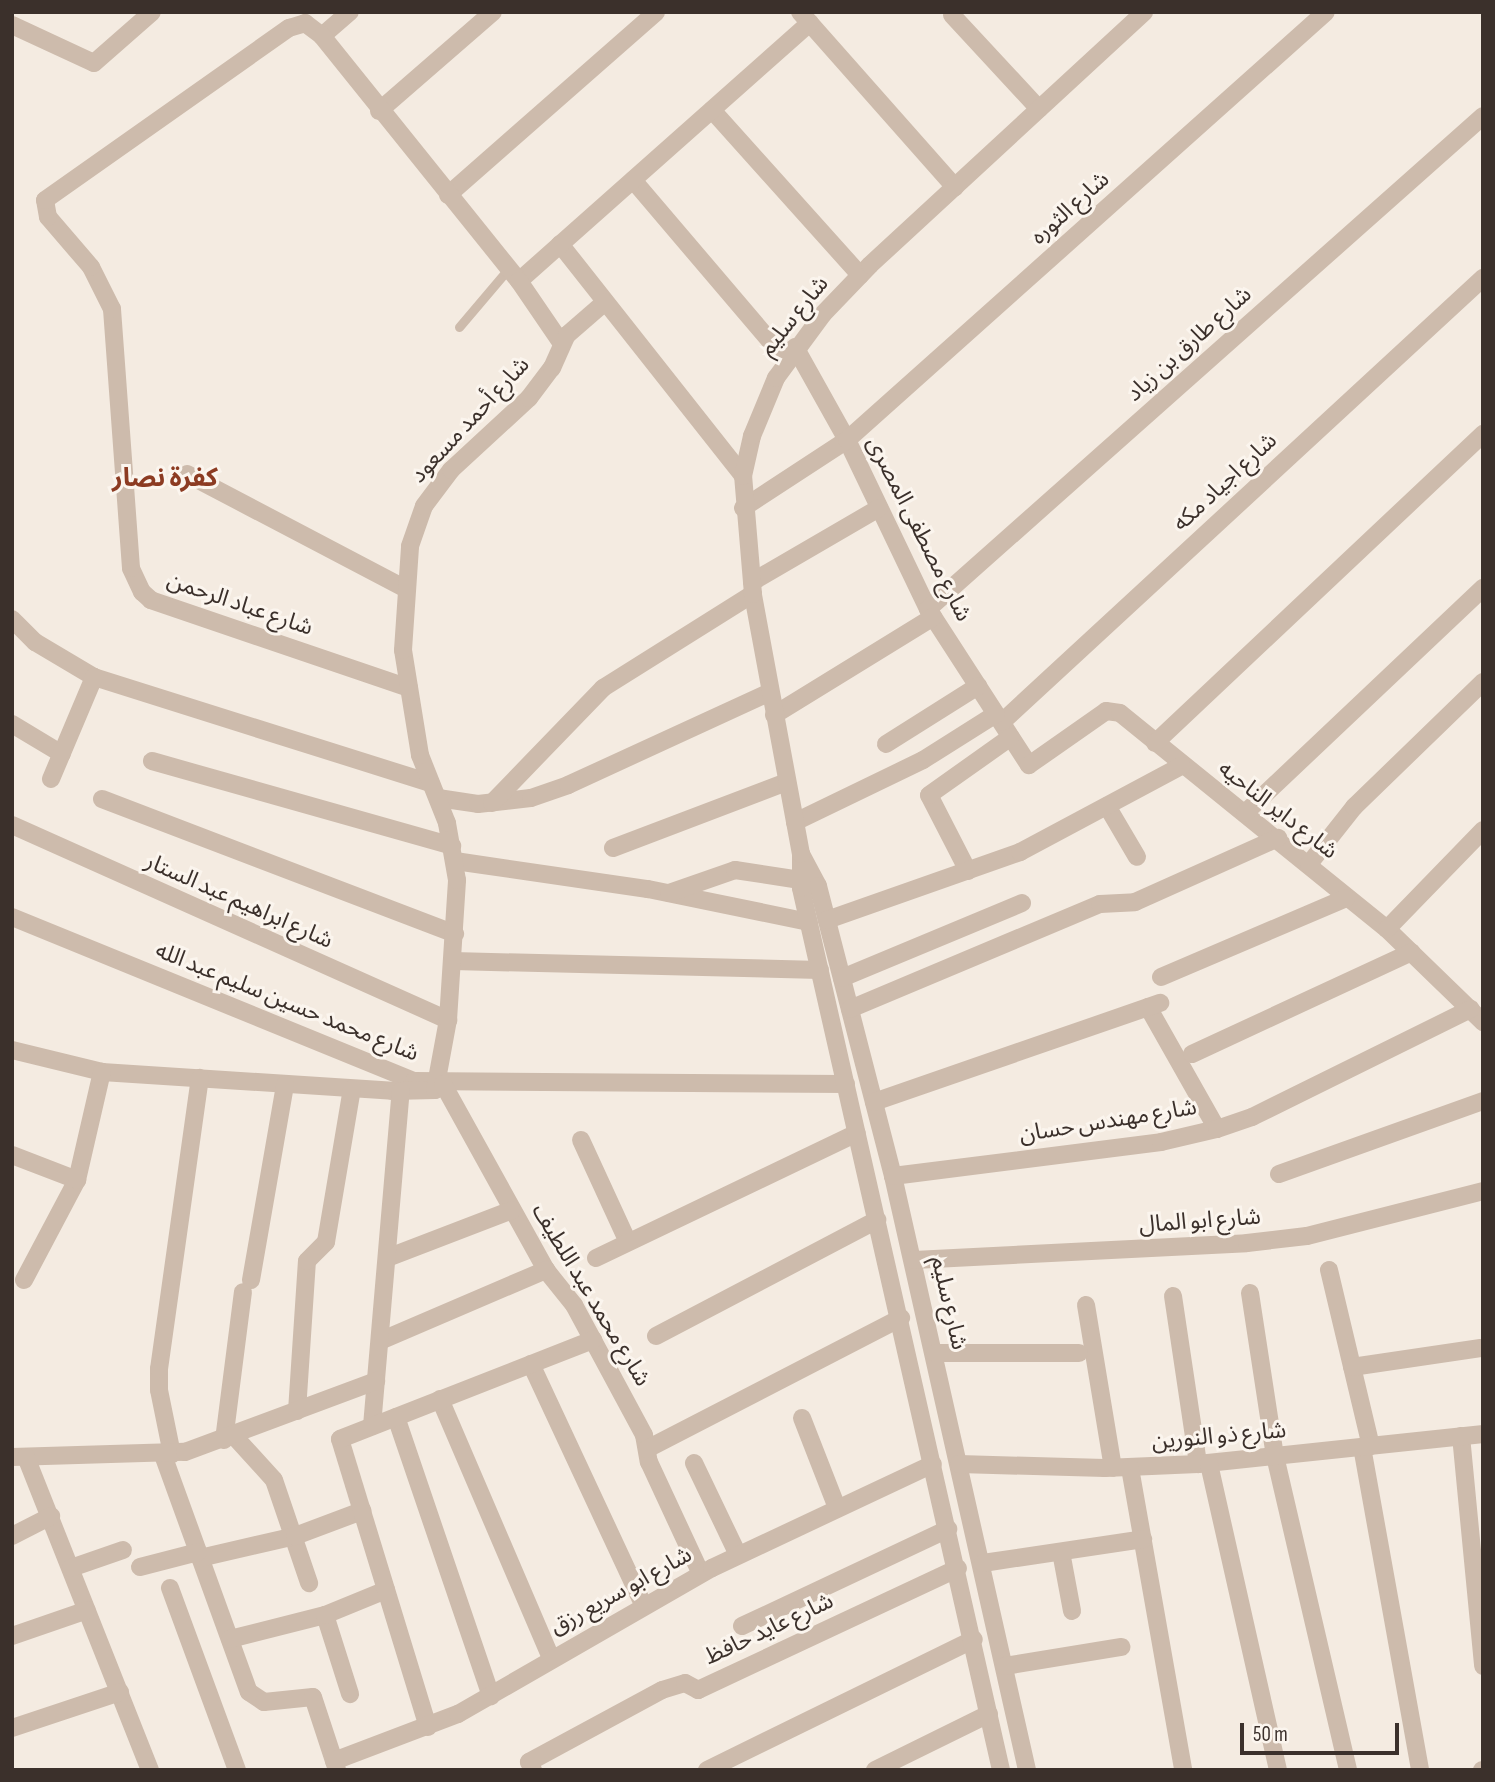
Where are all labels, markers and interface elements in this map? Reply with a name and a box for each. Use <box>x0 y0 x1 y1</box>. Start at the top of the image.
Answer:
street label: شارع الثوره <box>1025 166 1115 250</box>
street label: شارع سليم <box>753 270 835 362</box>
street label: شارع طارق بن زياد <box>1121 281 1257 407</box>
street label: شارع أحمد مسعود <box>405 351 535 489</box>
street label: شارع اجياد مكه <box>1167 427 1283 537</box>
street label: شارع مصطفى المصرى <box>860 432 978 626</box>
district label: كفرة نصار <box>112 463 218 495</box>
street label: شارع عباد الرحمن <box>163 566 317 642</box>
street label: شارع داير الناحيه <box>1213 755 1343 865</box>
street label: شارع ابراهيم عبد الستار <box>141 847 337 955</box>
street label: شارع محمد حسين سليم عبد الله <box>151 936 423 1068</box>
street label: شارع مهندس حسان <box>1017 1093 1199 1149</box>
street label: شارع محمد عبد اللطيف <box>526 1199 656 1391</box>
street label: شارع ابو المال <box>1138 1203 1262 1239</box>
street label: شارع سليم <box>925 1254 973 1352</box>
street label: شارع ذو النورين <box>1151 1416 1287 1456</box>
street label: شارع ابو سريع رزق <box>545 1541 697 1641</box>
street label: شارع عايد حافظ <box>700 1587 838 1671</box>
scale bar <box>1243 1708 1402 1752</box>
text: 50 m <box>1253 1722 1288 1747</box>

